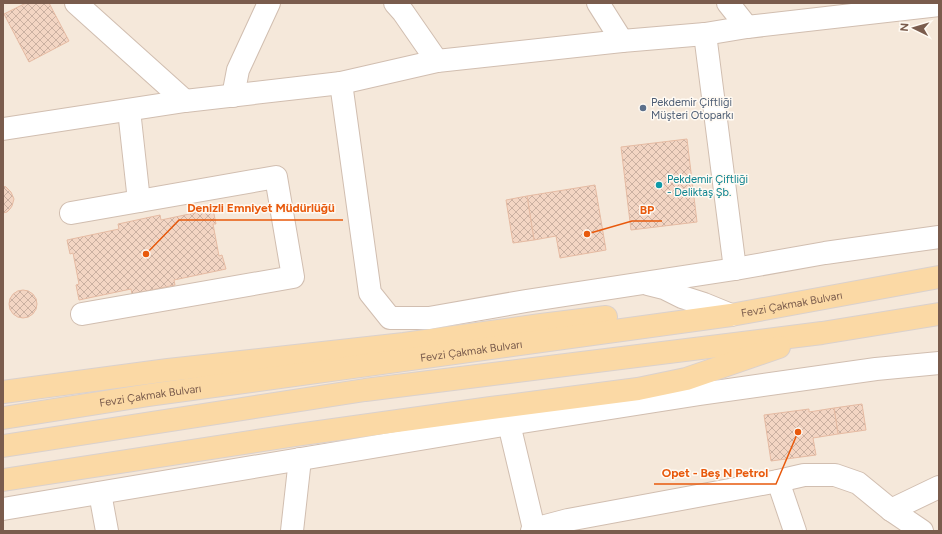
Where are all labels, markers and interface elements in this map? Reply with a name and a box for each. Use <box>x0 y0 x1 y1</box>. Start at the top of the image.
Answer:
north arrow <box>894 8 934 48</box>
text: N <box>898 22 911 32</box>
place label: Pekdemir Çiftliği Müşteri Otoparkı <box>651 96 734 122</box>
marker: Pekdemir Çiftliği Müşteri Otoparkı <box>638 103 648 113</box>
place label: Pekdemir Çiftliği - Deliktaş Şb. <box>667 173 748 199</box>
marker: Pekdemir Çiftliği - Deliktaş Şb. <box>654 180 664 190</box>
callout: Denizli Emniyet Müdürlüğü <box>179 196 343 220</box>
callout: BP <box>632 197 662 221</box>
text: Denizli Emniyet Müdürlüğü <box>187 201 335 215</box>
text: BP <box>640 203 655 217</box>
street label: Fevzi Çakmak Bulvarı <box>740 289 844 320</box>
street label: Fevzi Çakmak Bulvarı <box>419 338 523 365</box>
street label: Fevzi Çakmak Bulvarı <box>98 382 202 410</box>
callout: Opet - Beş N Petrol <box>654 460 776 484</box>
text: Opet - Beş N Petrol <box>662 466 768 480</box>

